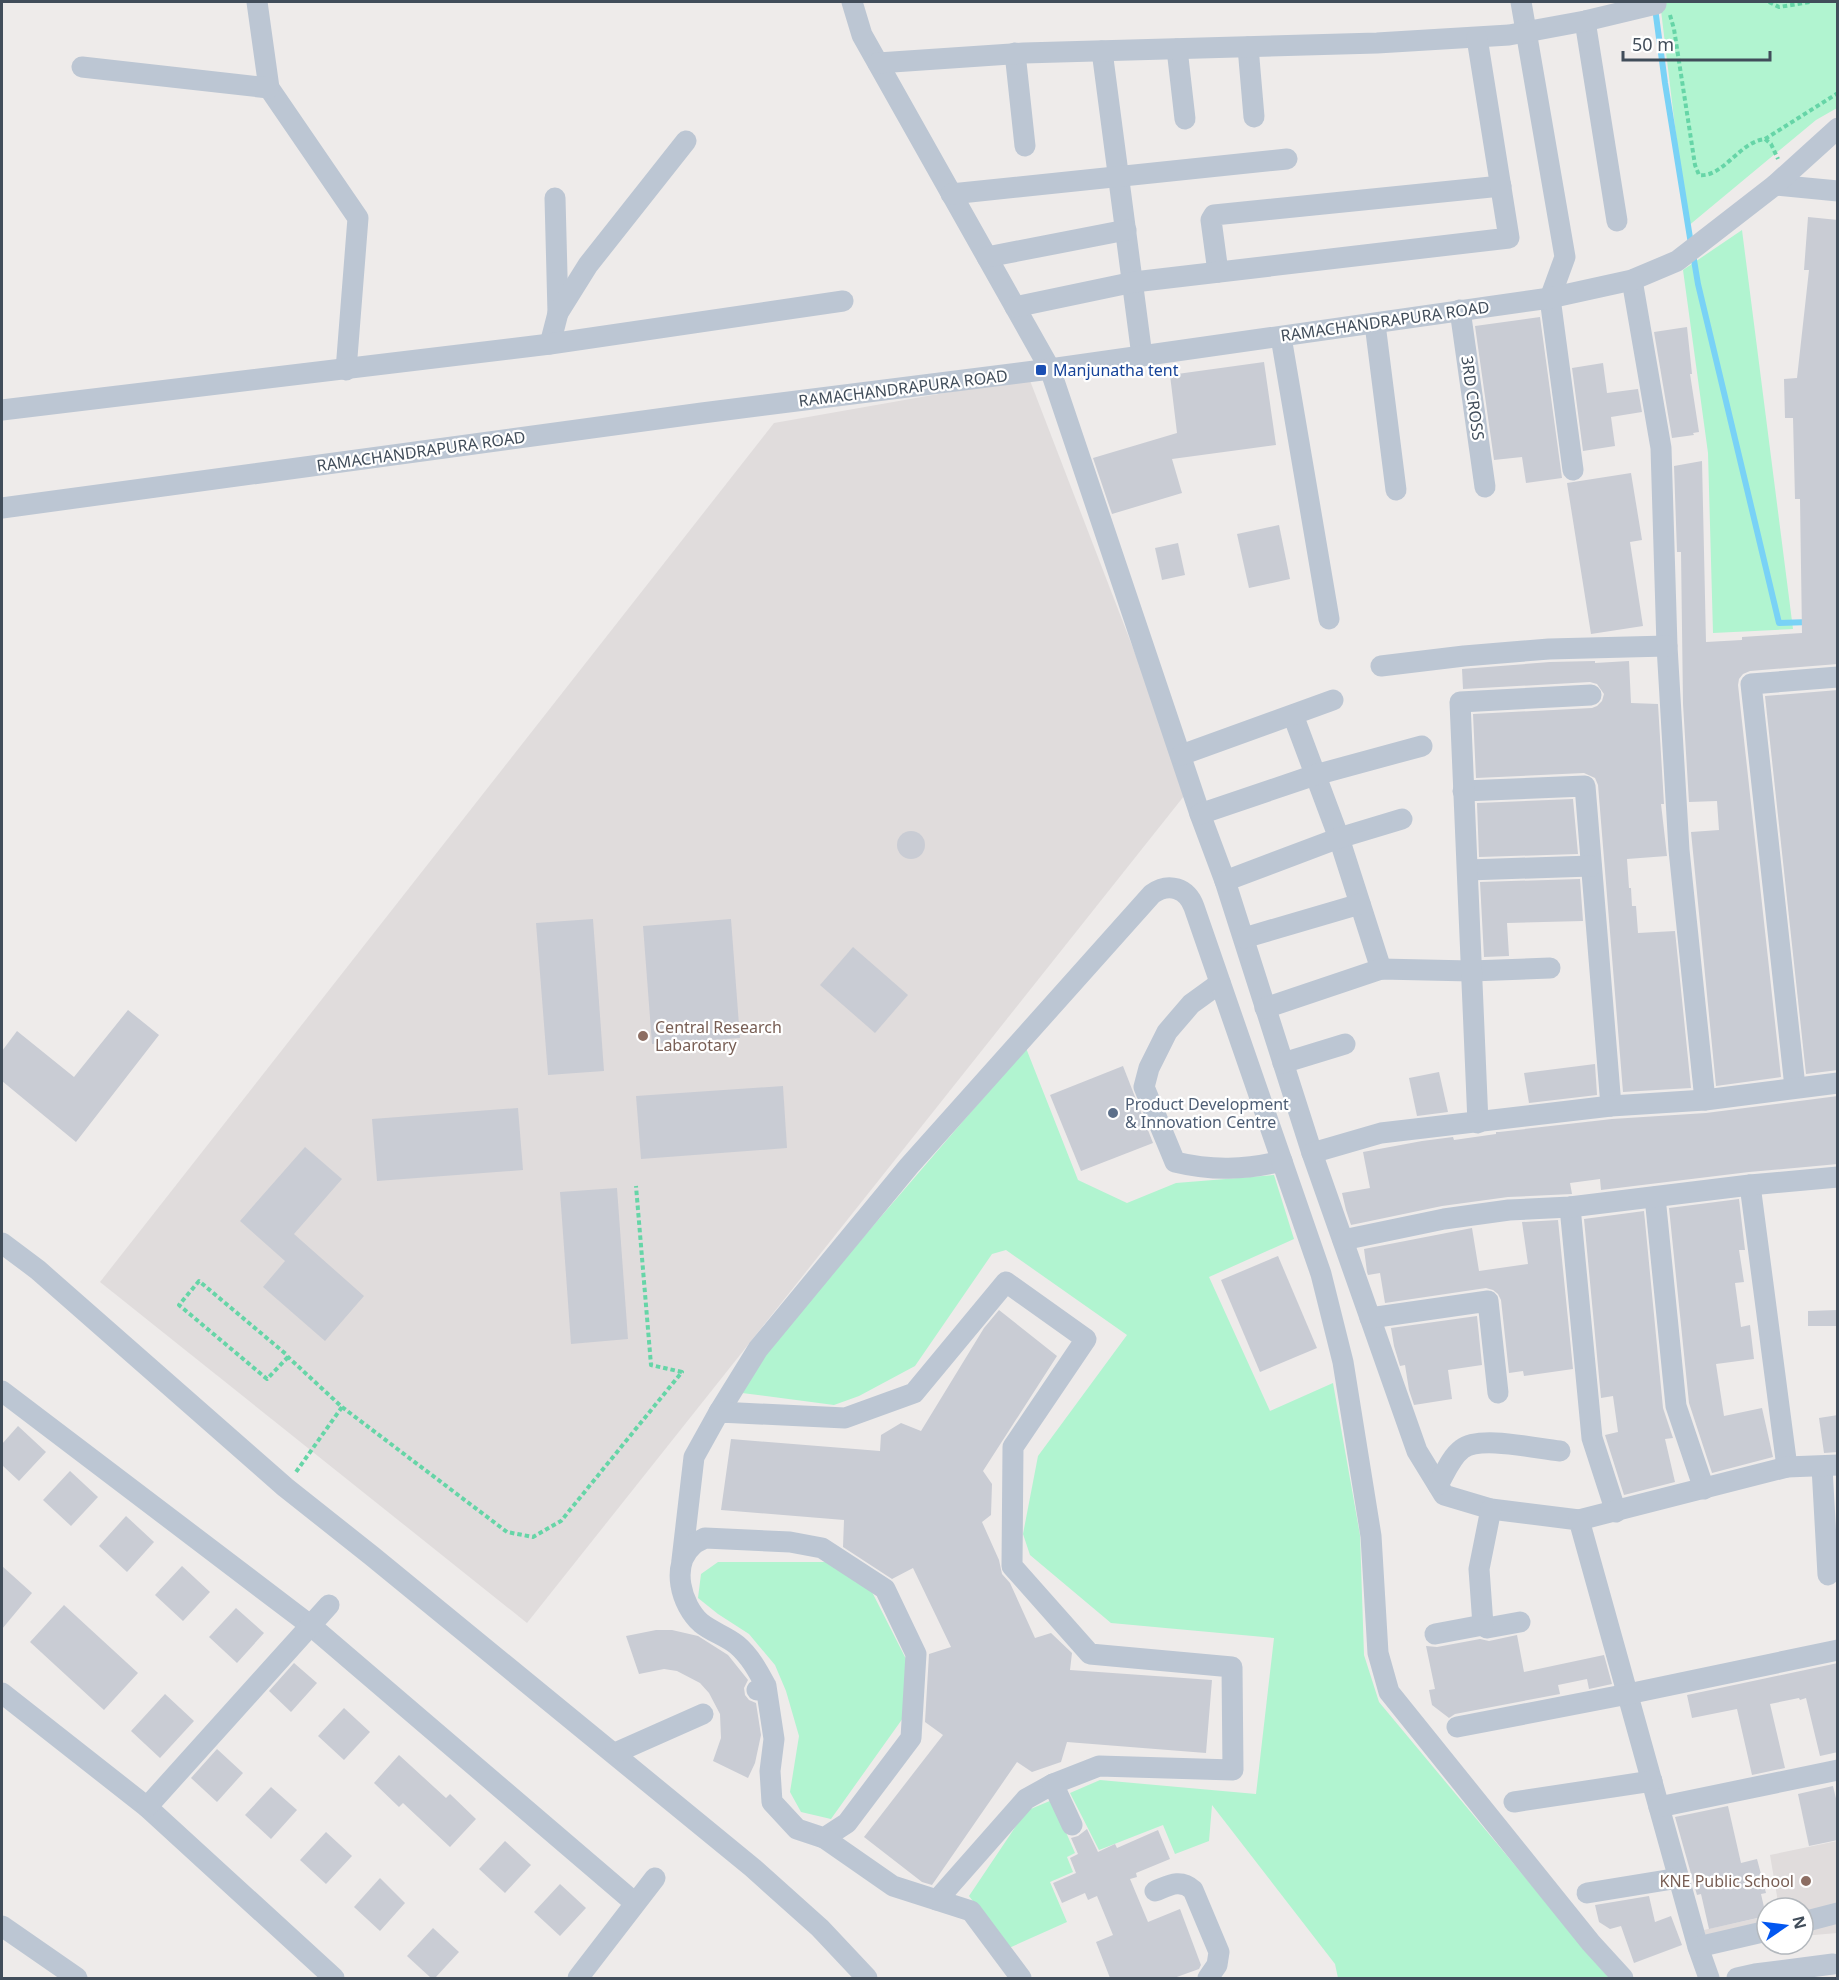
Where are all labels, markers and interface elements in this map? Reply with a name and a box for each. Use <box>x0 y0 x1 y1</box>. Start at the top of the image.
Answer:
scale bar <box>1623 24 1770 62</box>
text: 50 m <box>1632 32 1674 56</box>
street label: RAMACHANDRAPURA ROAD <box>1279 295 1491 347</box>
street label: 3RD CROSS <box>1456 354 1490 442</box>
place label: Manjunatha tent <box>1053 359 1179 381</box>
marker: Manjunatha tent <box>1034 363 1048 377</box>
street label: RAMACHANDRAPURA ROAD <box>797 364 1009 412</box>
street label: RAMACHANDRAPURA ROAD <box>315 425 527 477</box>
place label: Central Research Labarotary <box>655 1016 782 1056</box>
marker: Central Research Labarotary <box>636 1029 650 1043</box>
place label: Product Development & Innovation Centre <box>1125 1093 1289 1133</box>
marker: Product Development & Innovation Centre <box>1106 1106 1120 1120</box>
place label: KNE Public School <box>1660 1870 1794 1892</box>
marker: KNE Public School <box>1799 1874 1813 1888</box>
north arrow <box>1755 1896 1815 1956</box>
text: N <box>1787 1913 1812 1931</box>

